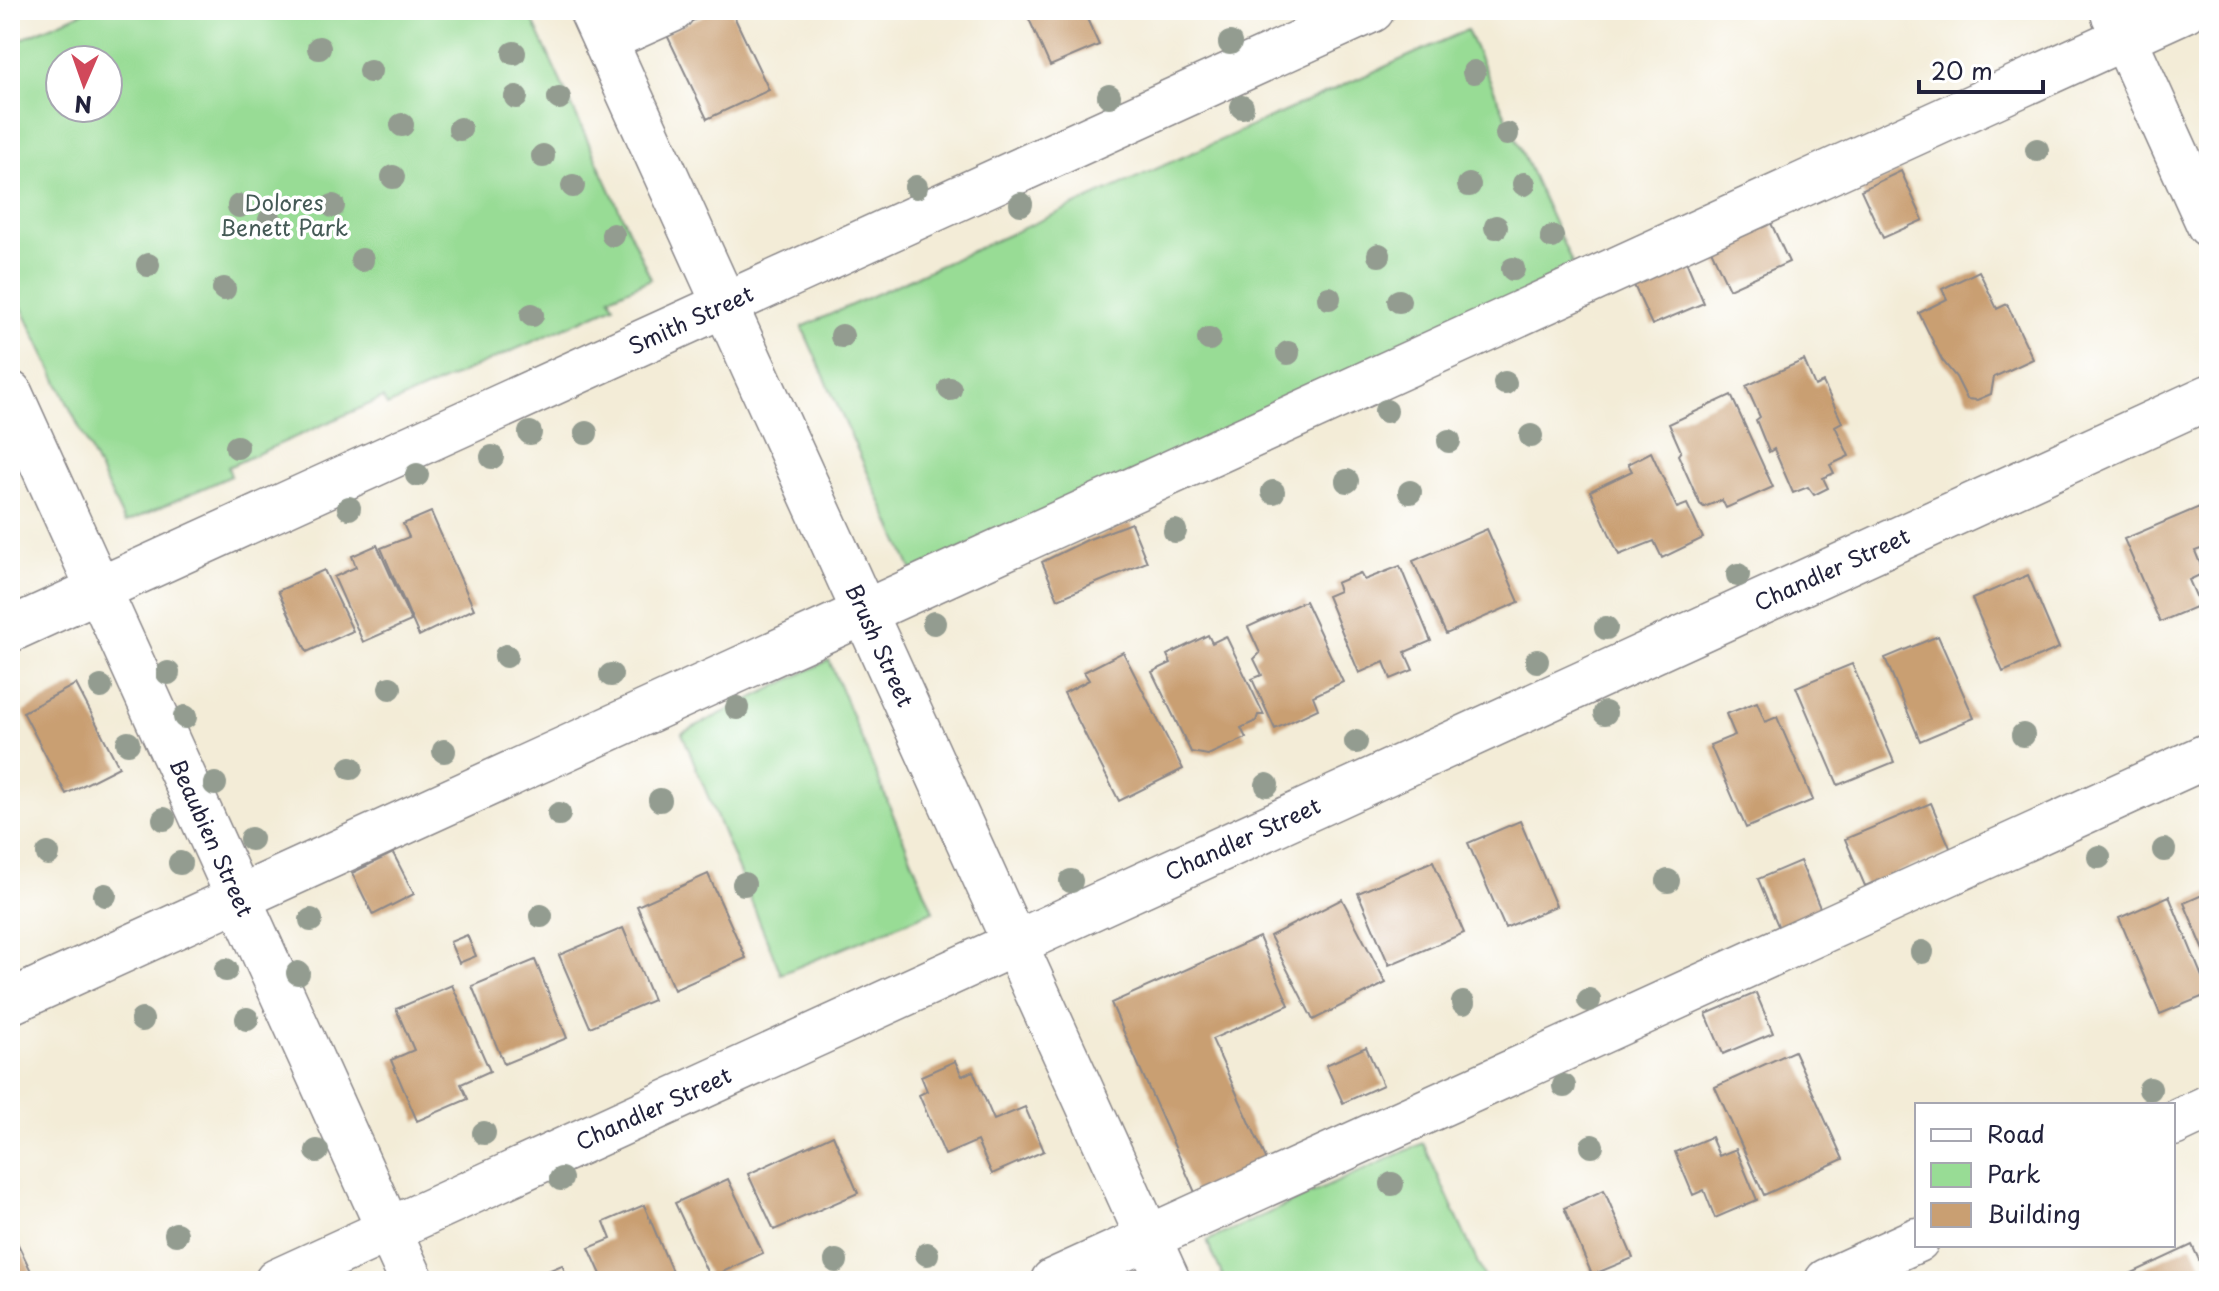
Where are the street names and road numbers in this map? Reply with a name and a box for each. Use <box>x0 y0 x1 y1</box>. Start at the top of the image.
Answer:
street label: Smith Street <box>622 276 758 362</box>
street label: Chandler Street <box>1748 518 1915 618</box>
street label: Brush Street <box>839 578 923 712</box>
street label: Beaubien Street <box>162 752 263 922</box>
street label: Chandler Street <box>1159 788 1325 888</box>
street label: Chandler Street <box>570 1057 736 1157</box>

